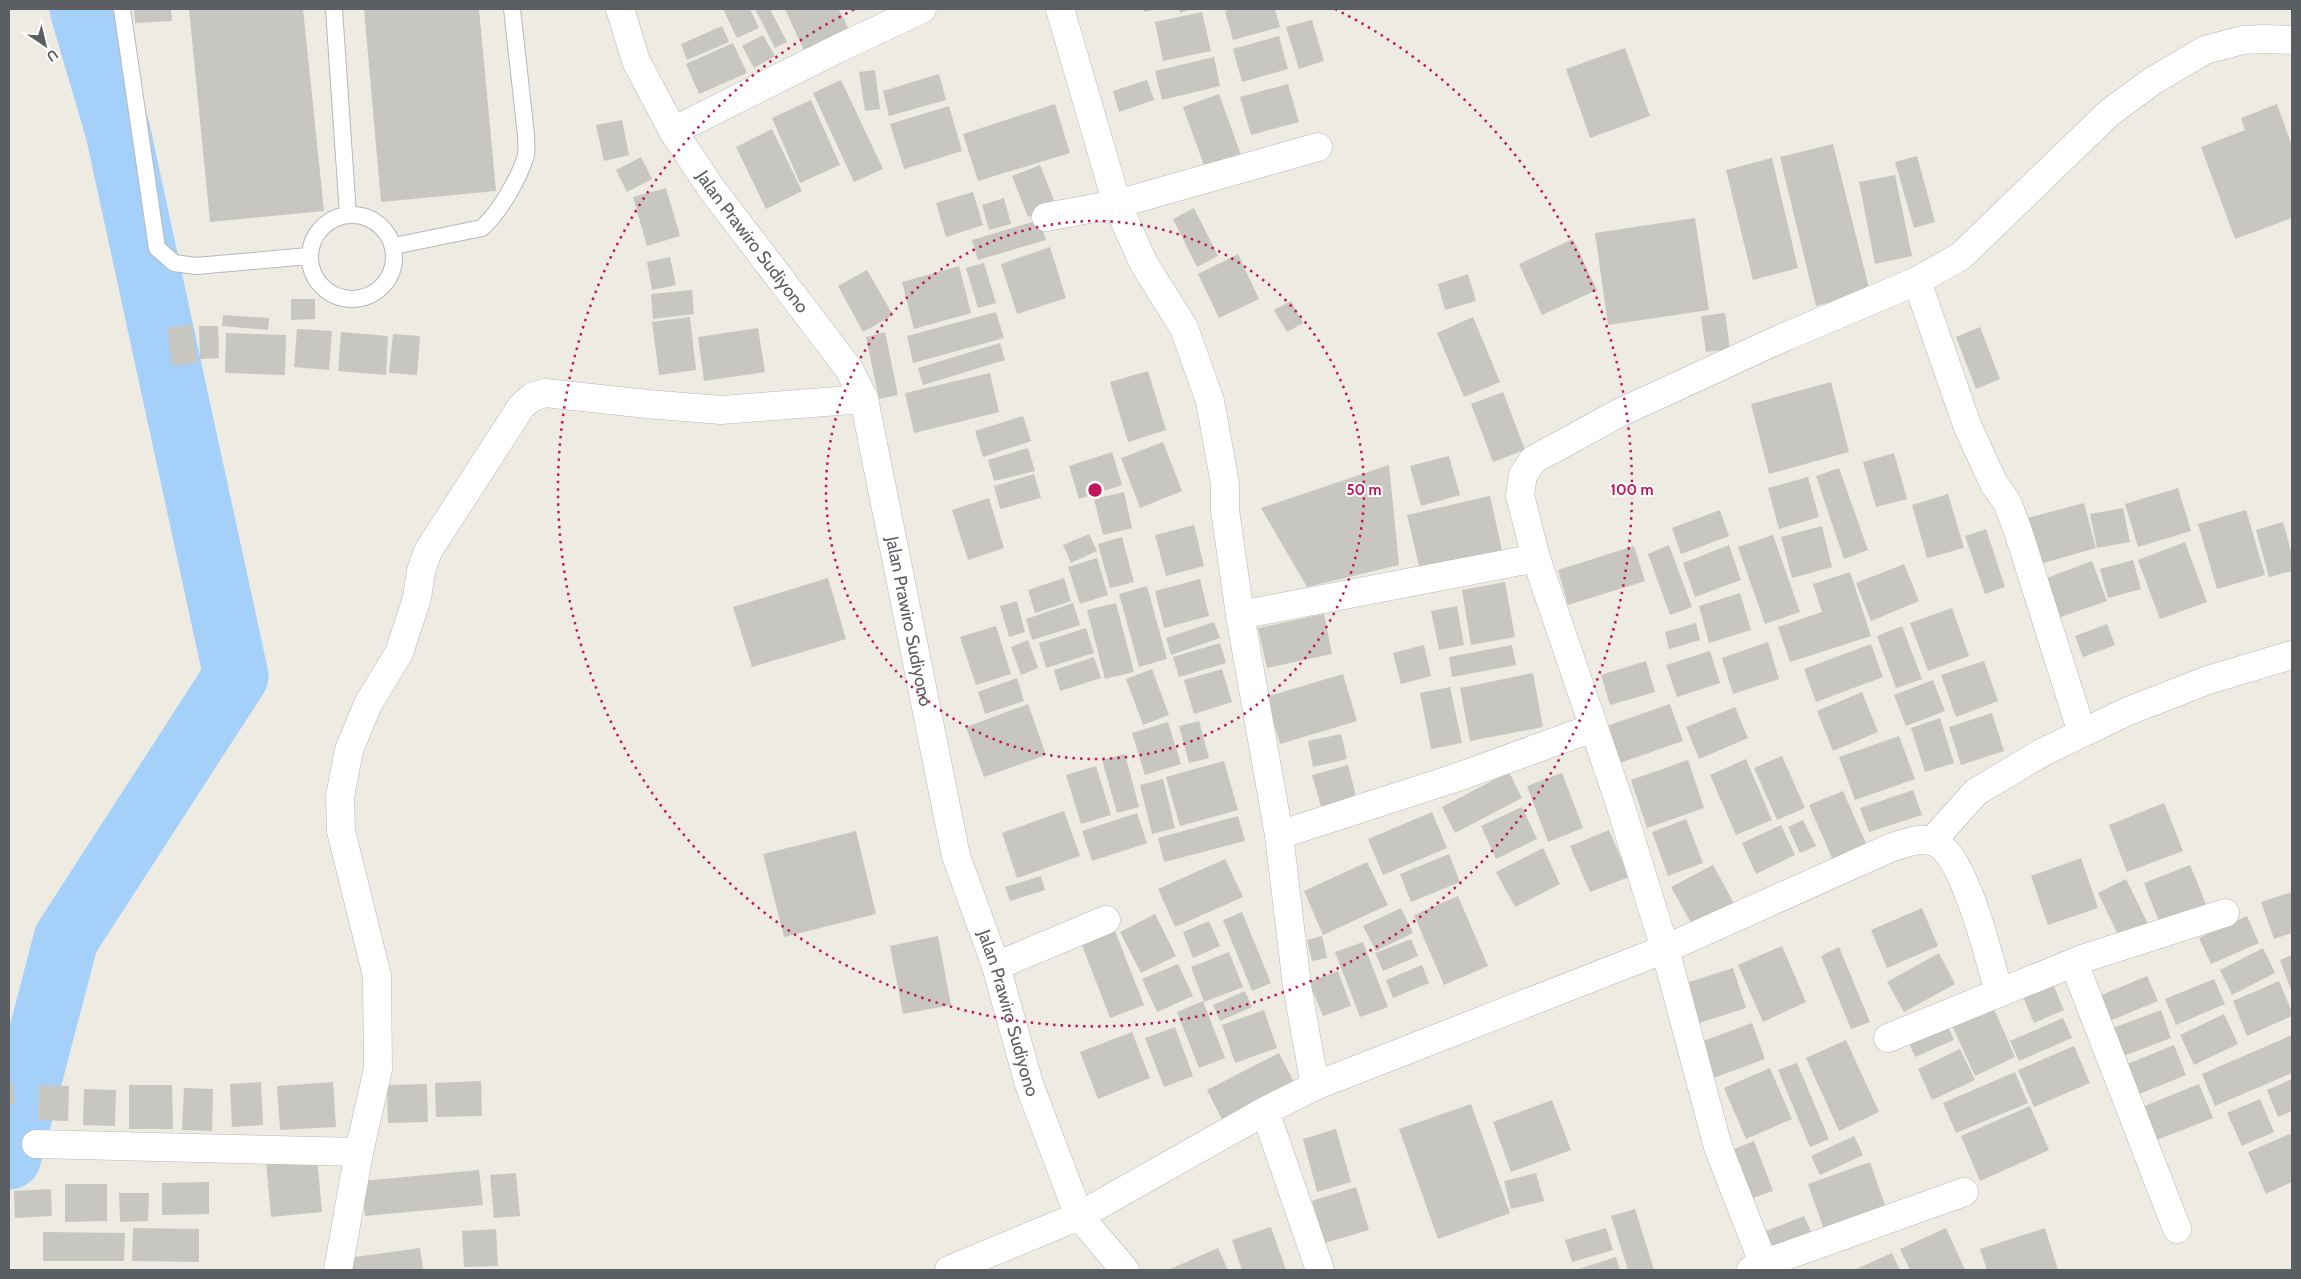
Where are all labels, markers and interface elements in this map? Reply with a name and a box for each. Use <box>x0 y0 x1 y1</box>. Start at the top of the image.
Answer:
north arrow <box>20 20 70 70</box>
text: U <box>43 45 62 66</box>
street label: Jalan Prawiro Sudiyono <box>691 166 813 318</box>
centre of rings <box>1086 481 1104 499</box>
text: 50 m <box>1346 481 1382 499</box>
text: 100 m <box>1610 481 1654 499</box>
street label: Jalan Prawiro Sudiyono <box>881 533 937 708</box>
street label: Jalan Prawiro Sudiyono <box>972 926 1044 1100</box>

